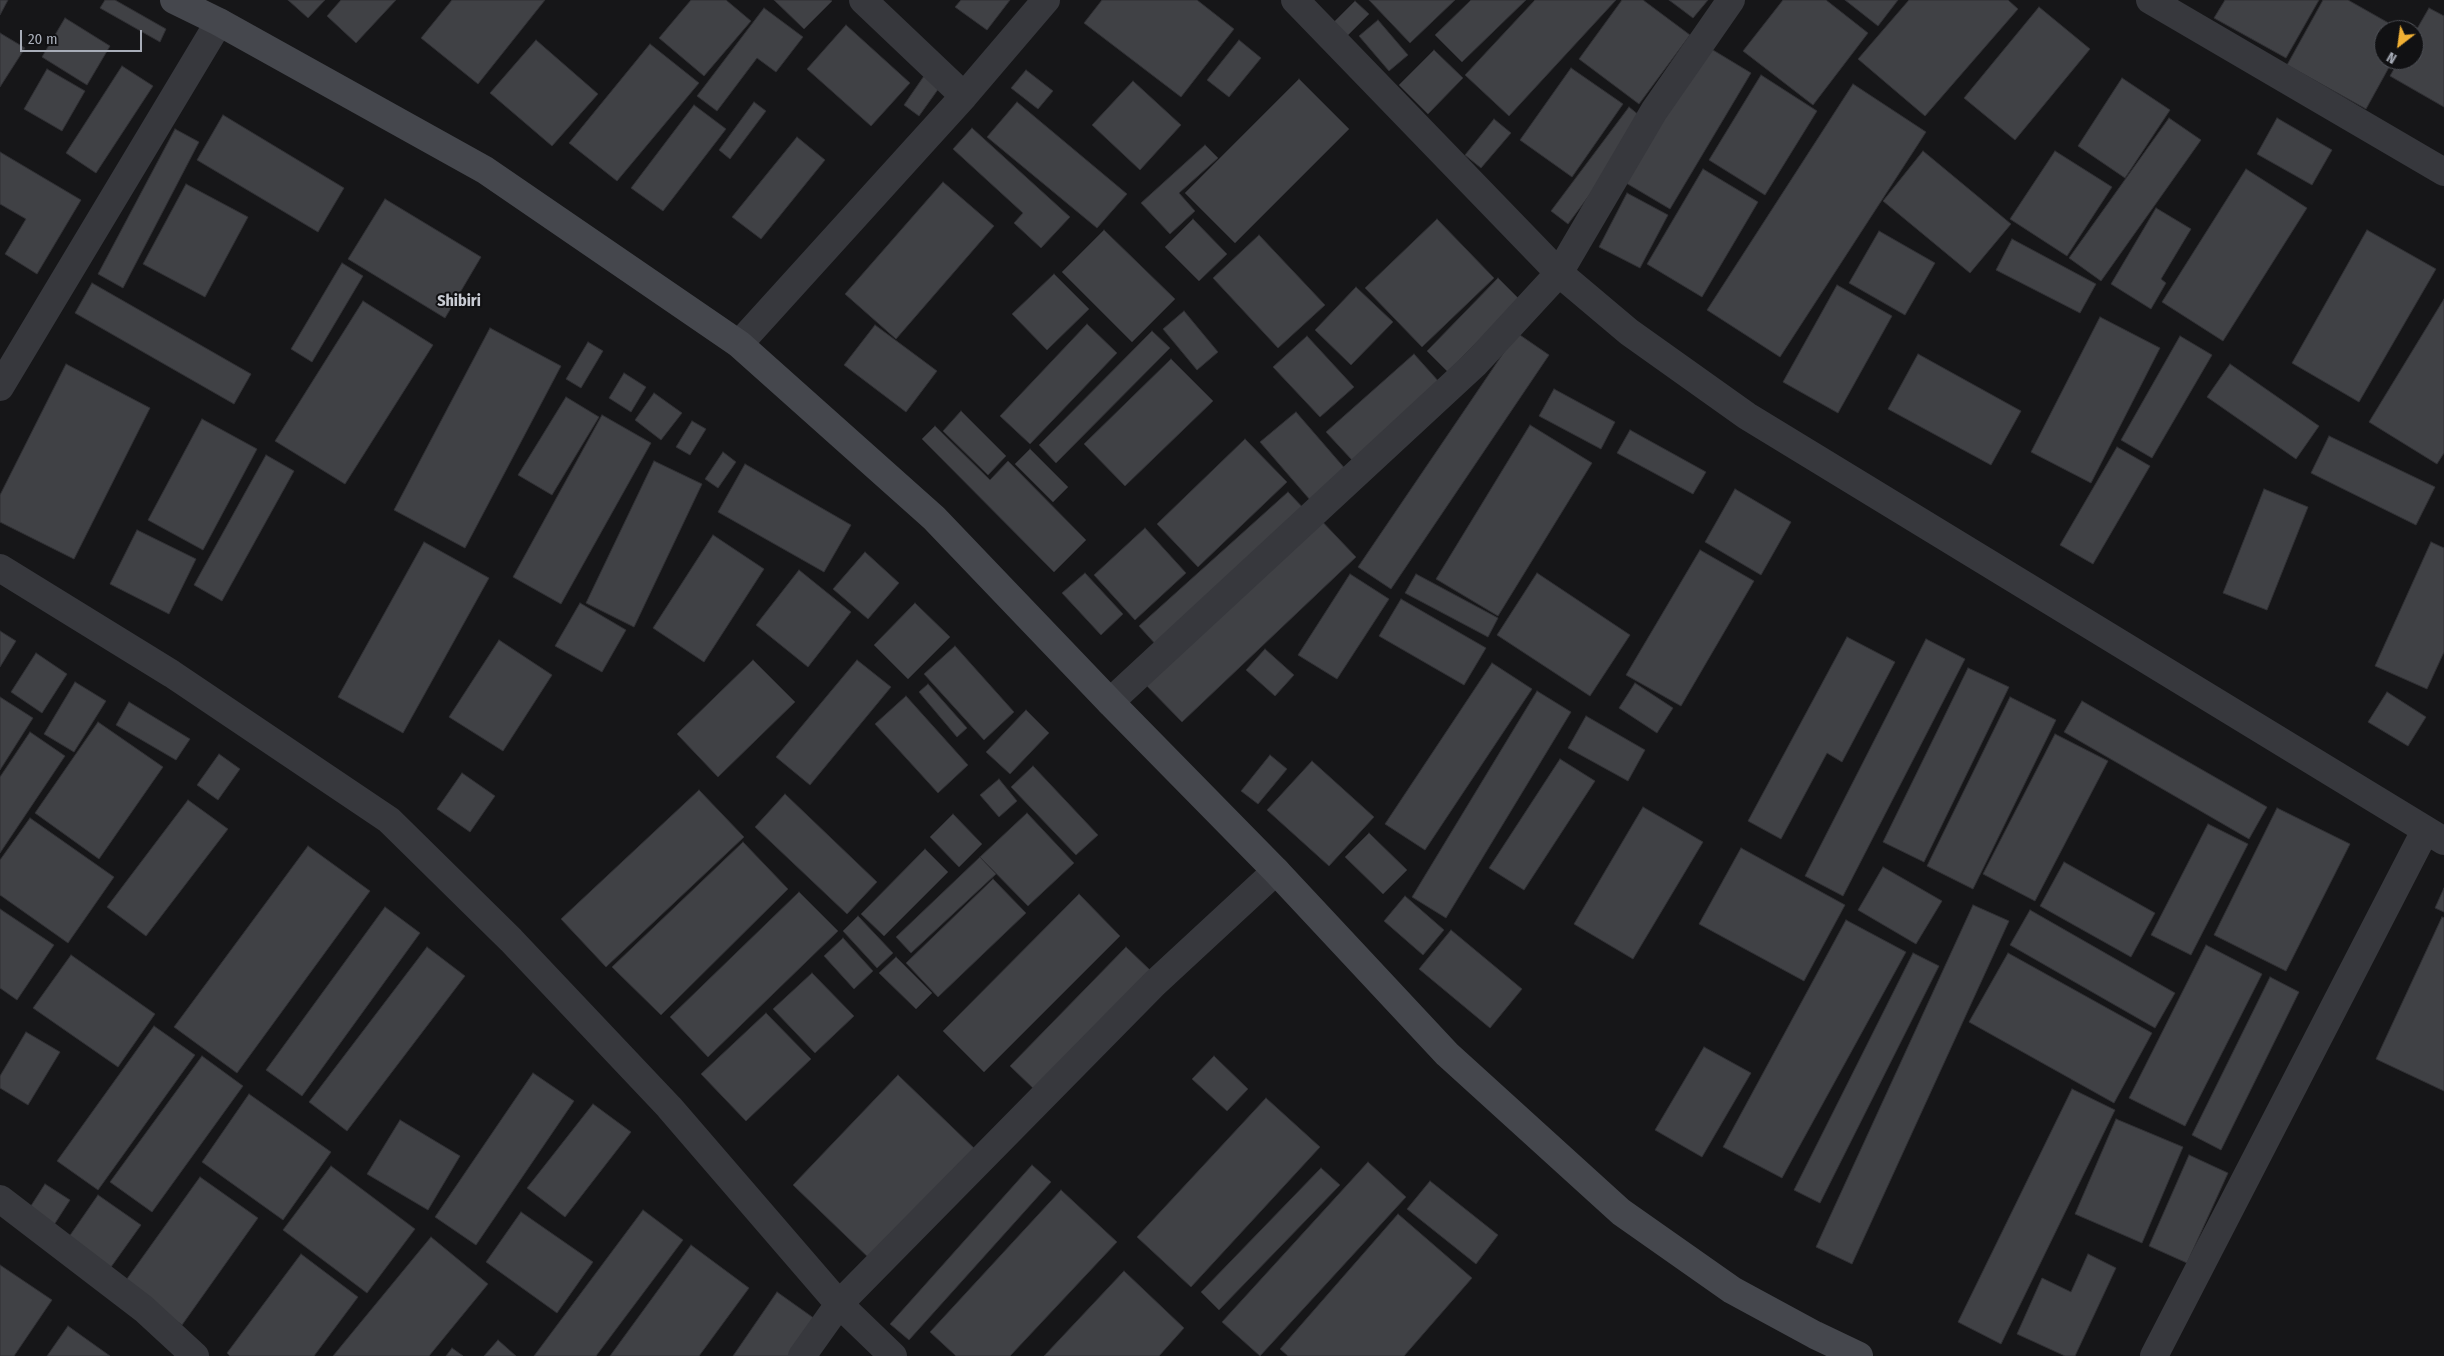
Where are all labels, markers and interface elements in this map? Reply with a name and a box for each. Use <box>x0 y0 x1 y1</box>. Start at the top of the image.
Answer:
scale bar <box>22 20 145 52</box>
north arrow <box>2374 20 2424 70</box>
text: 20 m <box>28 30 58 48</box>
text: N <box>2384 48 2400 67</box>
district label: Shibiri <box>437 292 481 312</box>

